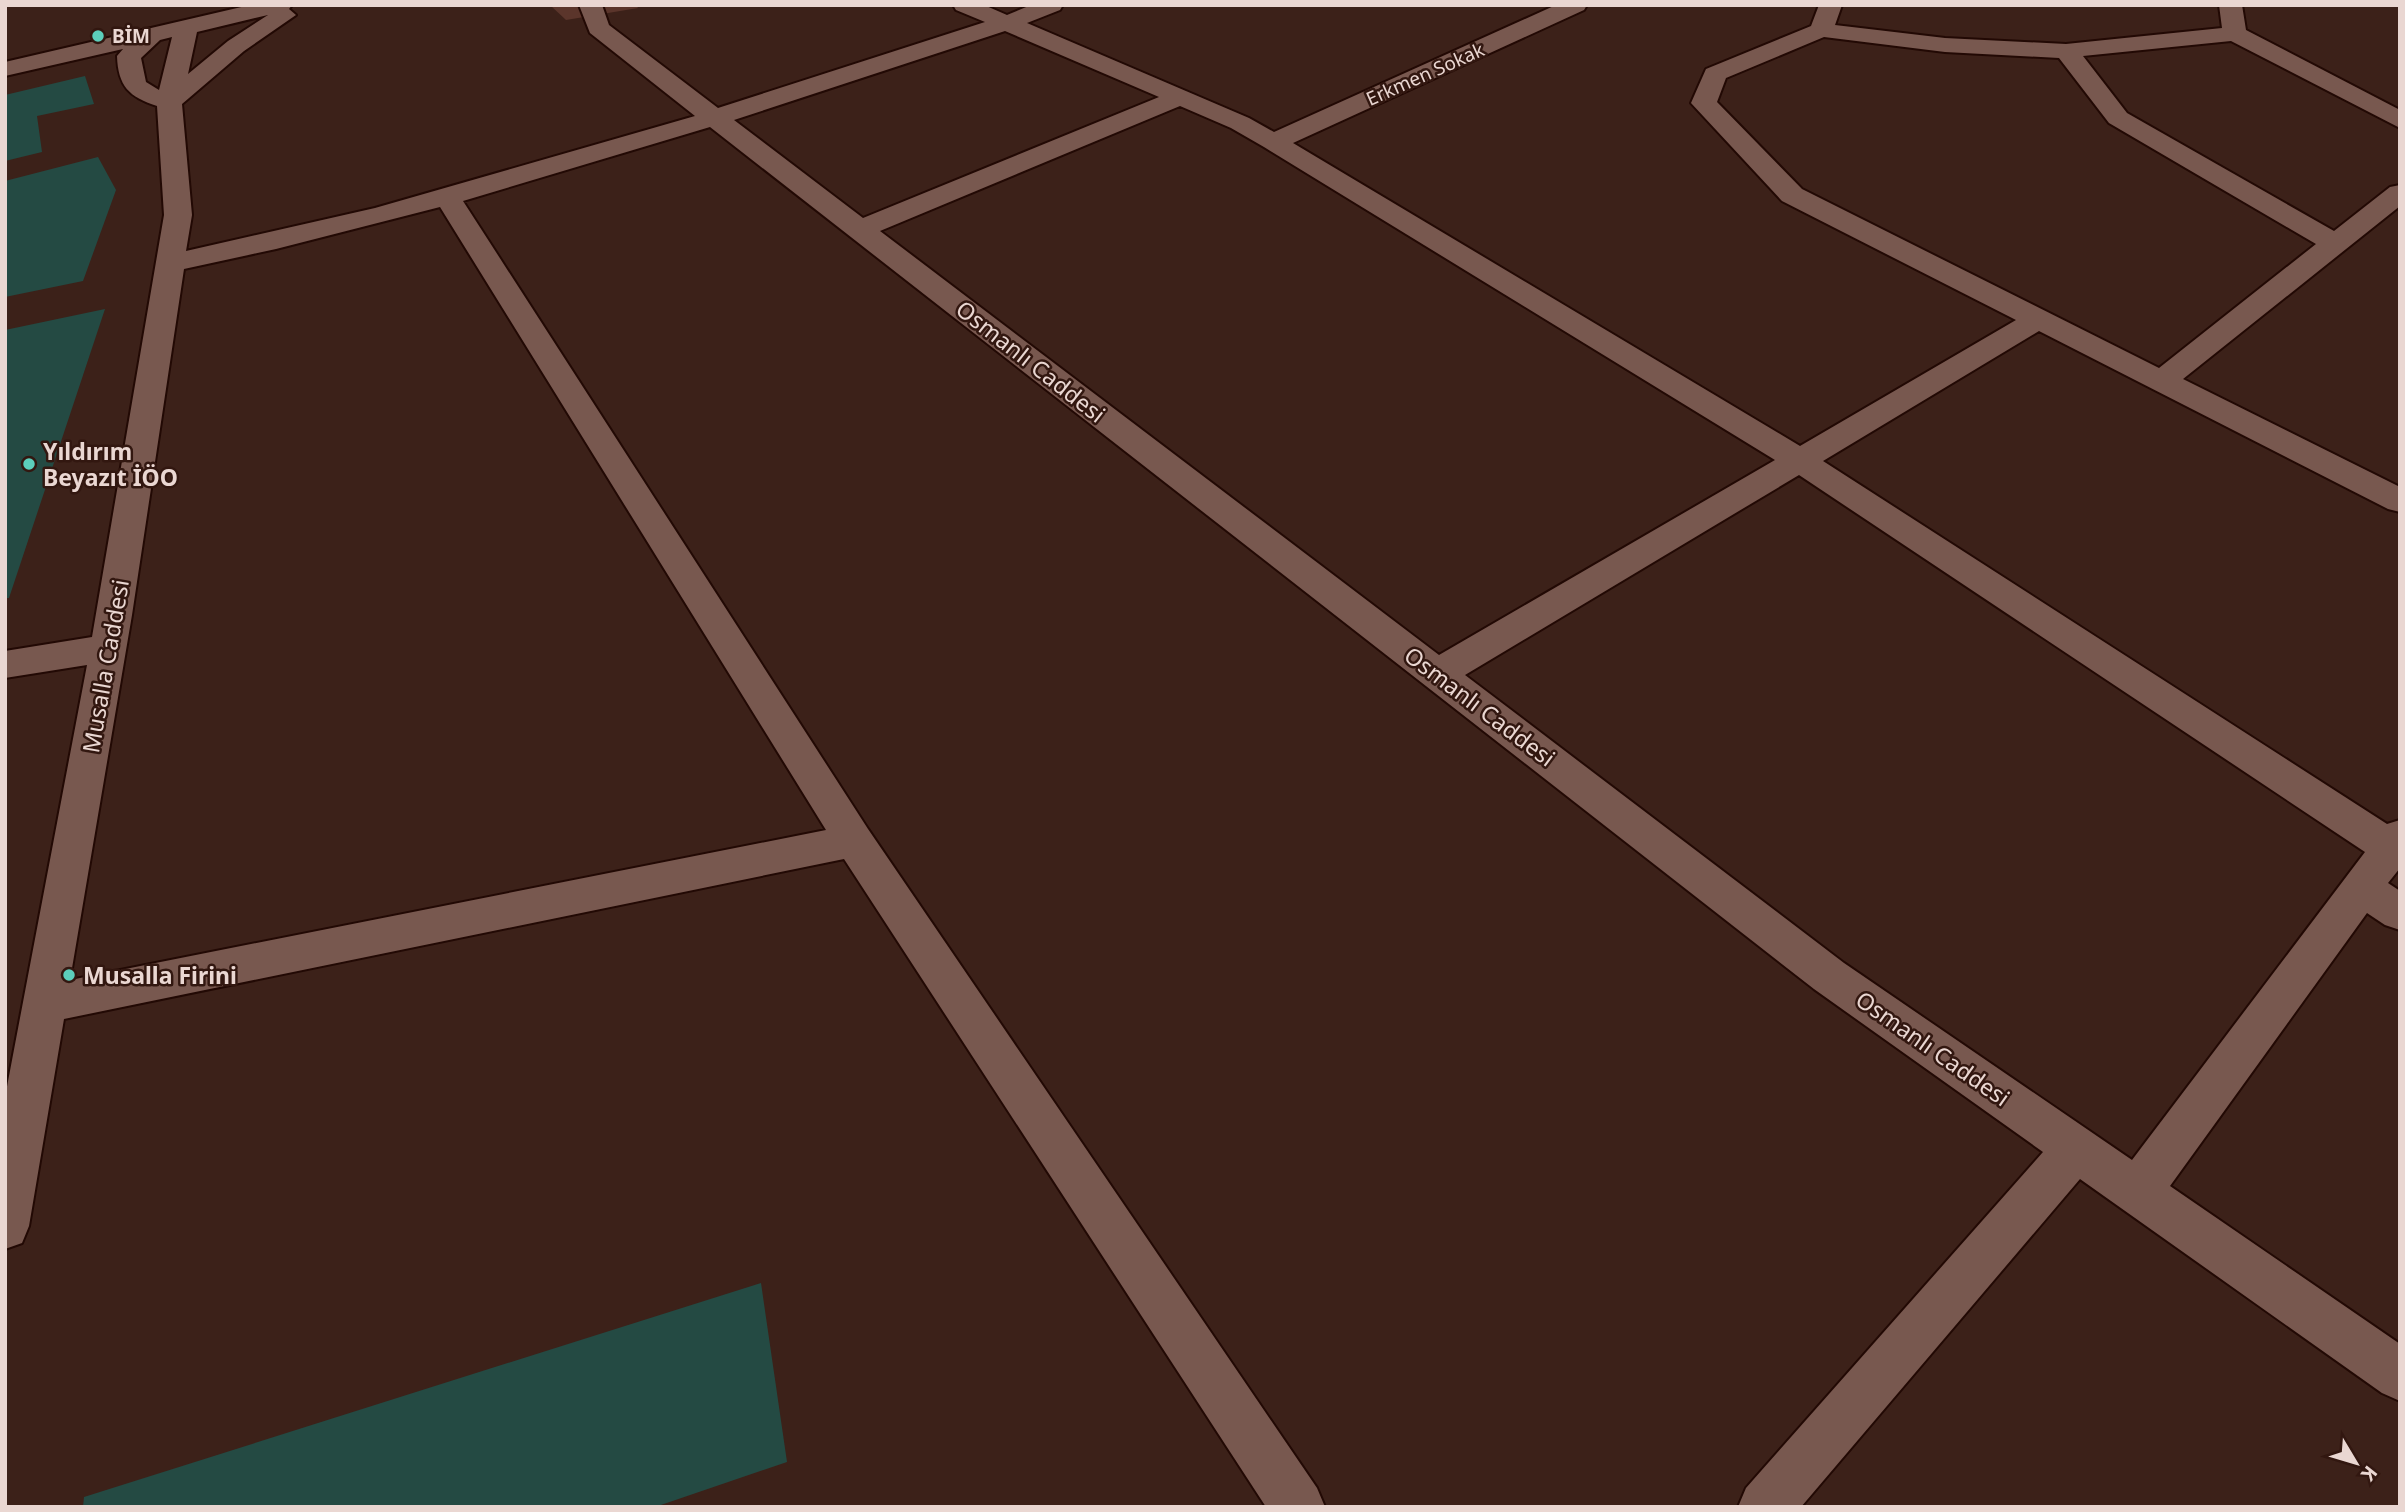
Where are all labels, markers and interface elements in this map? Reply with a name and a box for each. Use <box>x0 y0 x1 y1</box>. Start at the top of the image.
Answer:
place label: BİM <box>112 23 150 49</box>
marker: BİM <box>90 28 106 44</box>
street label: Erkmen Sokak <box>1362 36 1488 112</box>
street label: Osmanlı Caddesi <box>950 293 1112 429</box>
place label: Yıldırım Beyazıt İÖO <box>43 435 178 493</box>
marker: Yıldırım Beyazıt İÖO <box>21 456 37 472</box>
street label: Musalla Caddesi <box>74 577 136 755</box>
street label: Osmanlı Caddesi <box>1398 639 1562 773</box>
place label: Musalla Firini <box>83 959 237 991</box>
marker: Musalla Firini <box>61 967 77 983</box>
street label: Osmanlı Caddesi <box>1850 983 2016 1113</box>
north arrow <box>2321 1428 2391 1498</box>
text: K <box>2355 1460 2384 1487</box>

